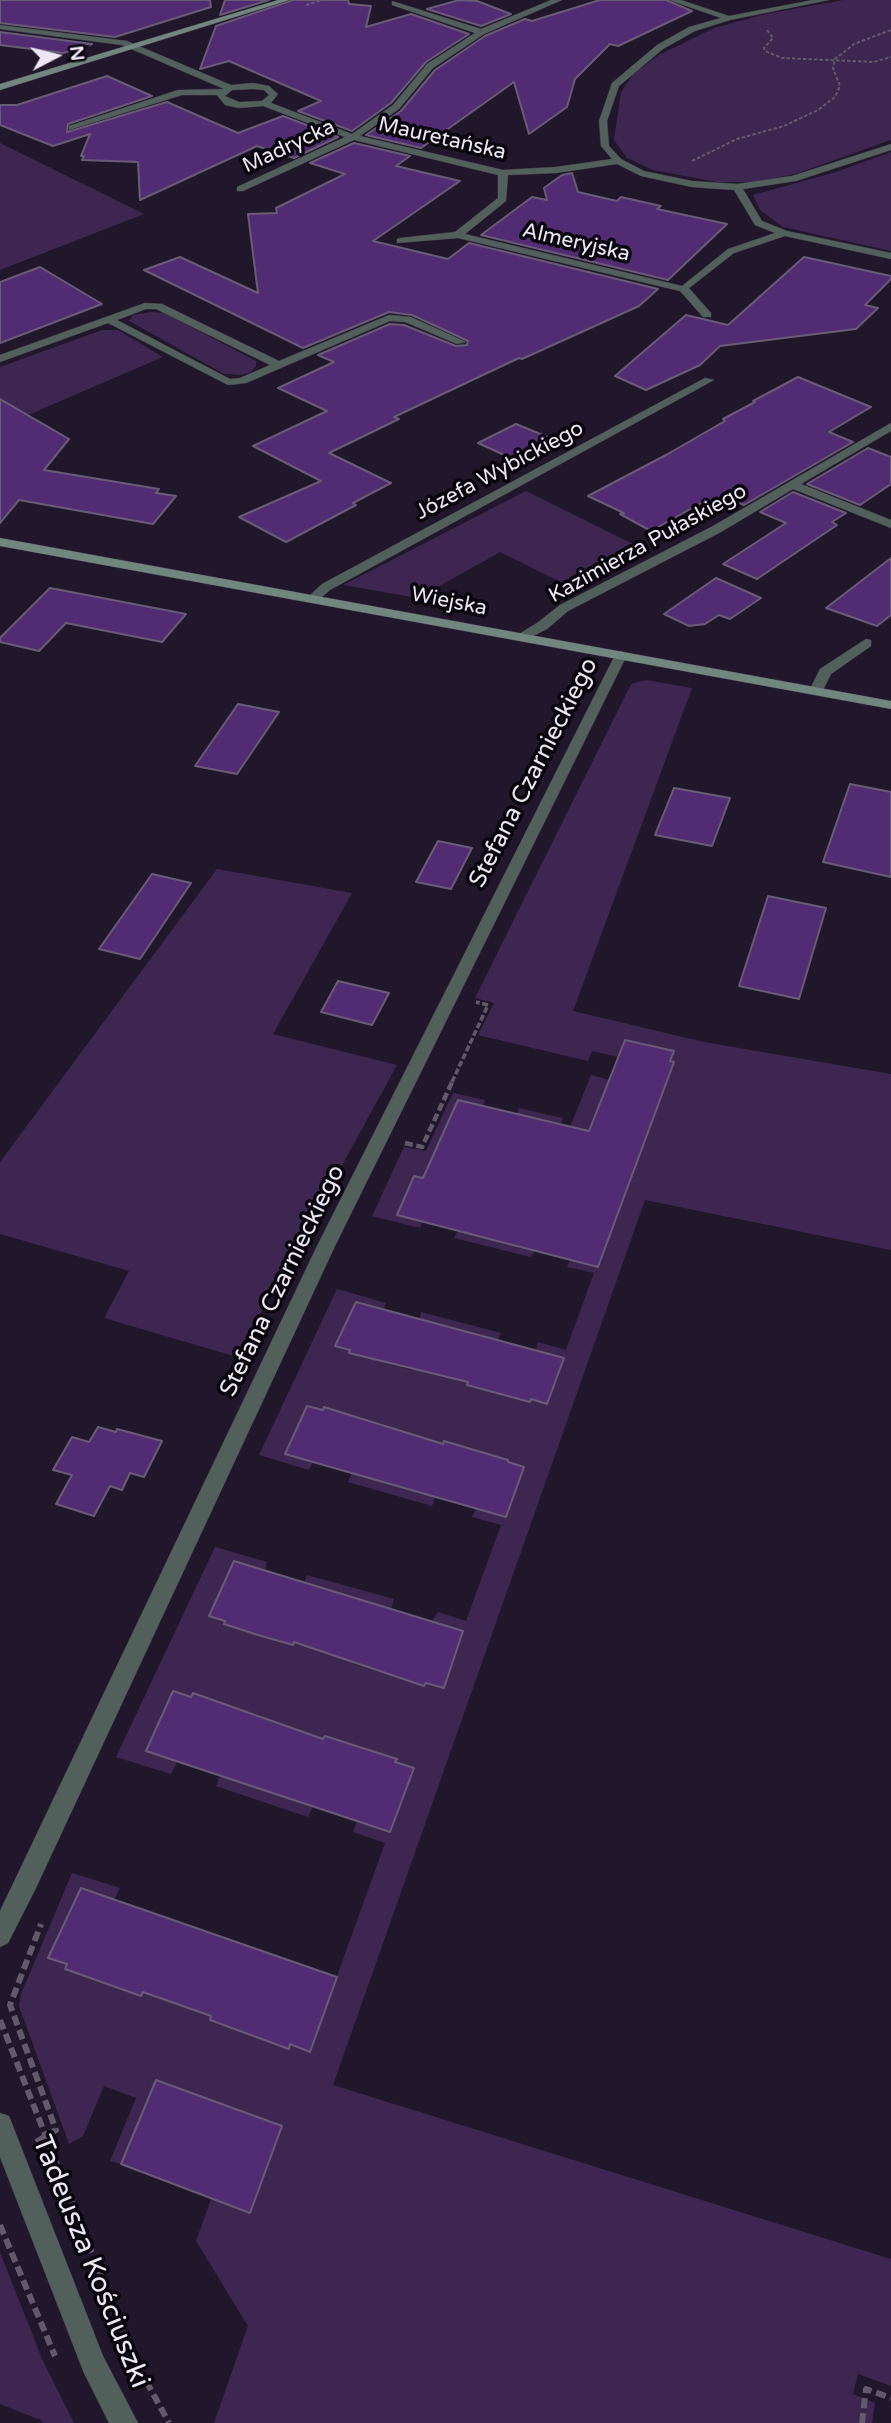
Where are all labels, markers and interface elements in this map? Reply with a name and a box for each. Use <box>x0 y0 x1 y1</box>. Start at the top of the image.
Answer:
north arrow <box>21 21 91 91</box>
text: N <box>65 45 89 62</box>
street label: Mauretańska <box>376 112 508 166</box>
street label: Madrycka <box>239 115 339 179</box>
street label: Almeryjska <box>520 218 632 268</box>
street label: Józefa Wybickiego <box>412 416 588 526</box>
street label: Kazimierza Pułaskiego <box>545 479 751 609</box>
street label: Wiejska <box>409 582 489 622</box>
street label: Stefana Czarnieckiego <box>463 653 605 893</box>
street label: Stefana Czarnieckiego <box>214 1160 352 1402</box>
street label: Tadeusza Kościuszki <box>24 2131 156 2393</box>

